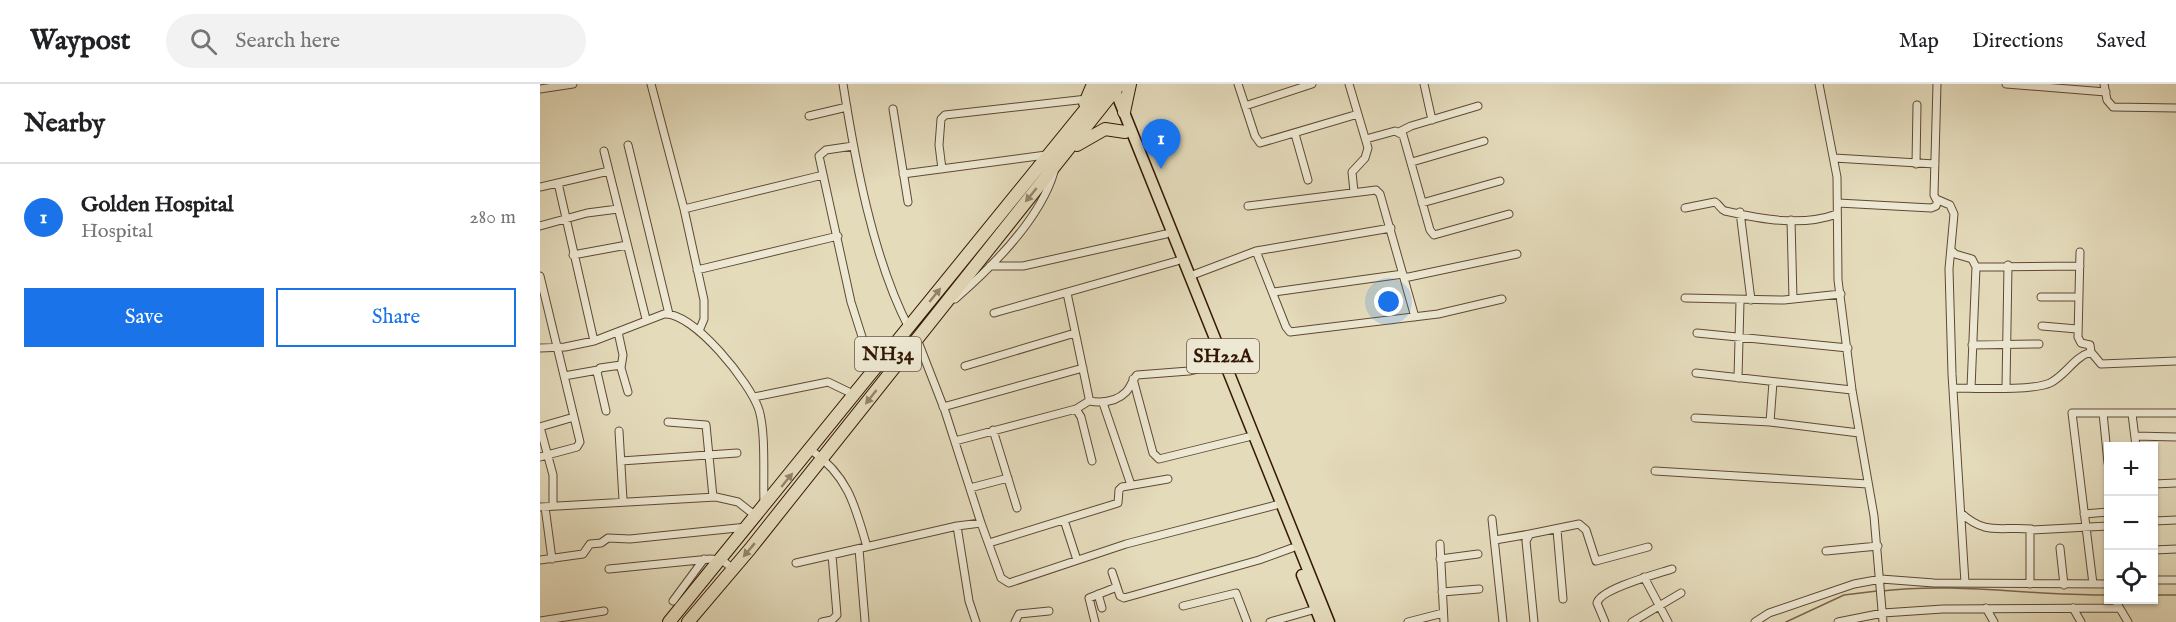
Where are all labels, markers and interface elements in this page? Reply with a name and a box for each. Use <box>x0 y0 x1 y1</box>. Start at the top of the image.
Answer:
search box <box>166 14 586 68</box>
text: Waypost <box>30 24 130 59</box>
icon: search <box>187 25 220 58</box>
text: Search here <box>235 27 340 55</box>
text: Map <box>1899 28 1939 55</box>
text: Directions <box>1972 28 2063 55</box>
text: Saved <box>2096 28 2146 55</box>
text: Nearby <box>24 107 105 140</box>
pin: 1 <box>1142 120 1180 169</box>
one-way arrow <box>1026 188 1038 203</box>
text: Golden Hospital <box>81 191 233 219</box>
text: 1 <box>40 205 47 230</box>
text: 280 m <box>469 205 516 230</box>
text: Hospital <box>81 219 153 244</box>
one-way arrow <box>929 287 942 303</box>
your location <box>1374 287 1403 316</box>
button: Save <box>24 288 264 347</box>
button: Share <box>276 288 516 347</box>
road number: NH34 <box>855 337 921 371</box>
road number: SH22A <box>1187 339 1259 373</box>
one-way arrow <box>864 389 877 405</box>
map controls <box>2104 442 2158 604</box>
button: + <box>2104 442 2158 496</box>
one-way arrow <box>780 472 793 488</box>
button: − <box>2104 496 2158 550</box>
one-way arrow <box>743 542 756 558</box>
button: locate <box>2104 550 2158 604</box>

